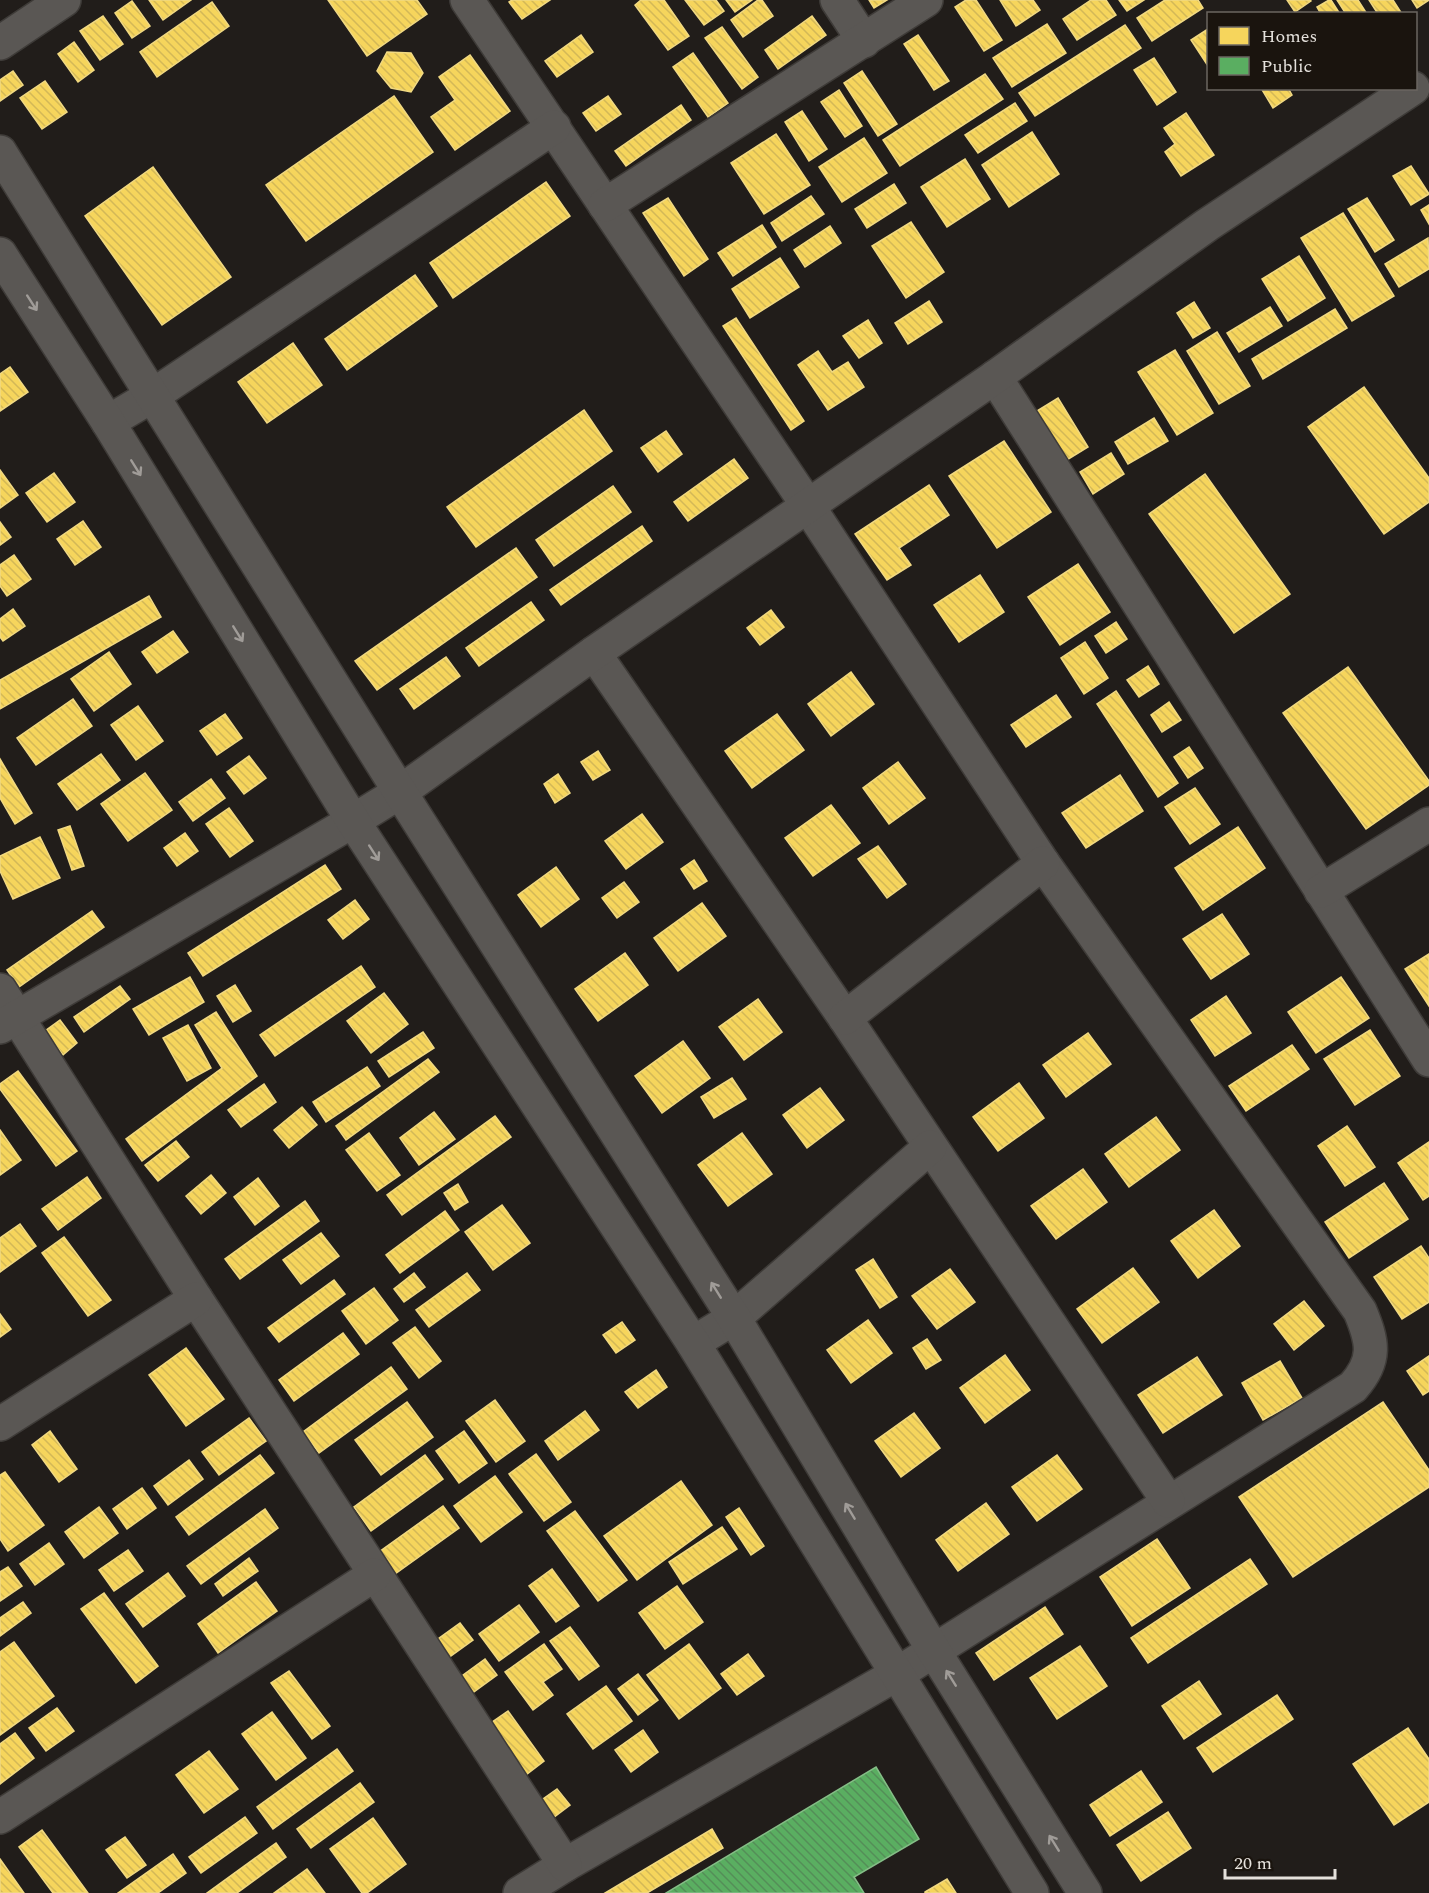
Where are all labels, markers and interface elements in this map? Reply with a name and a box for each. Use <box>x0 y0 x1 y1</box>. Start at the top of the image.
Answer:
legend <box>1207 12 1417 90</box>
text: Homes <box>1261 23 1317 50</box>
text: Public <box>1261 53 1312 80</box>
one-way arrow <box>26 294 38 311</box>
one-way arrow <box>130 459 142 476</box>
one-way arrow <box>232 625 244 642</box>
one-way arrow <box>368 844 380 861</box>
one-way arrow <box>710 1282 723 1299</box>
one-way arrow <box>844 1503 856 1520</box>
one-way arrow <box>945 1670 957 1687</box>
one-way arrow <box>1048 1835 1060 1852</box>
scale bar <box>1225 1842 1334 1880</box>
text: 20 m <box>1234 1850 1272 1877</box>

